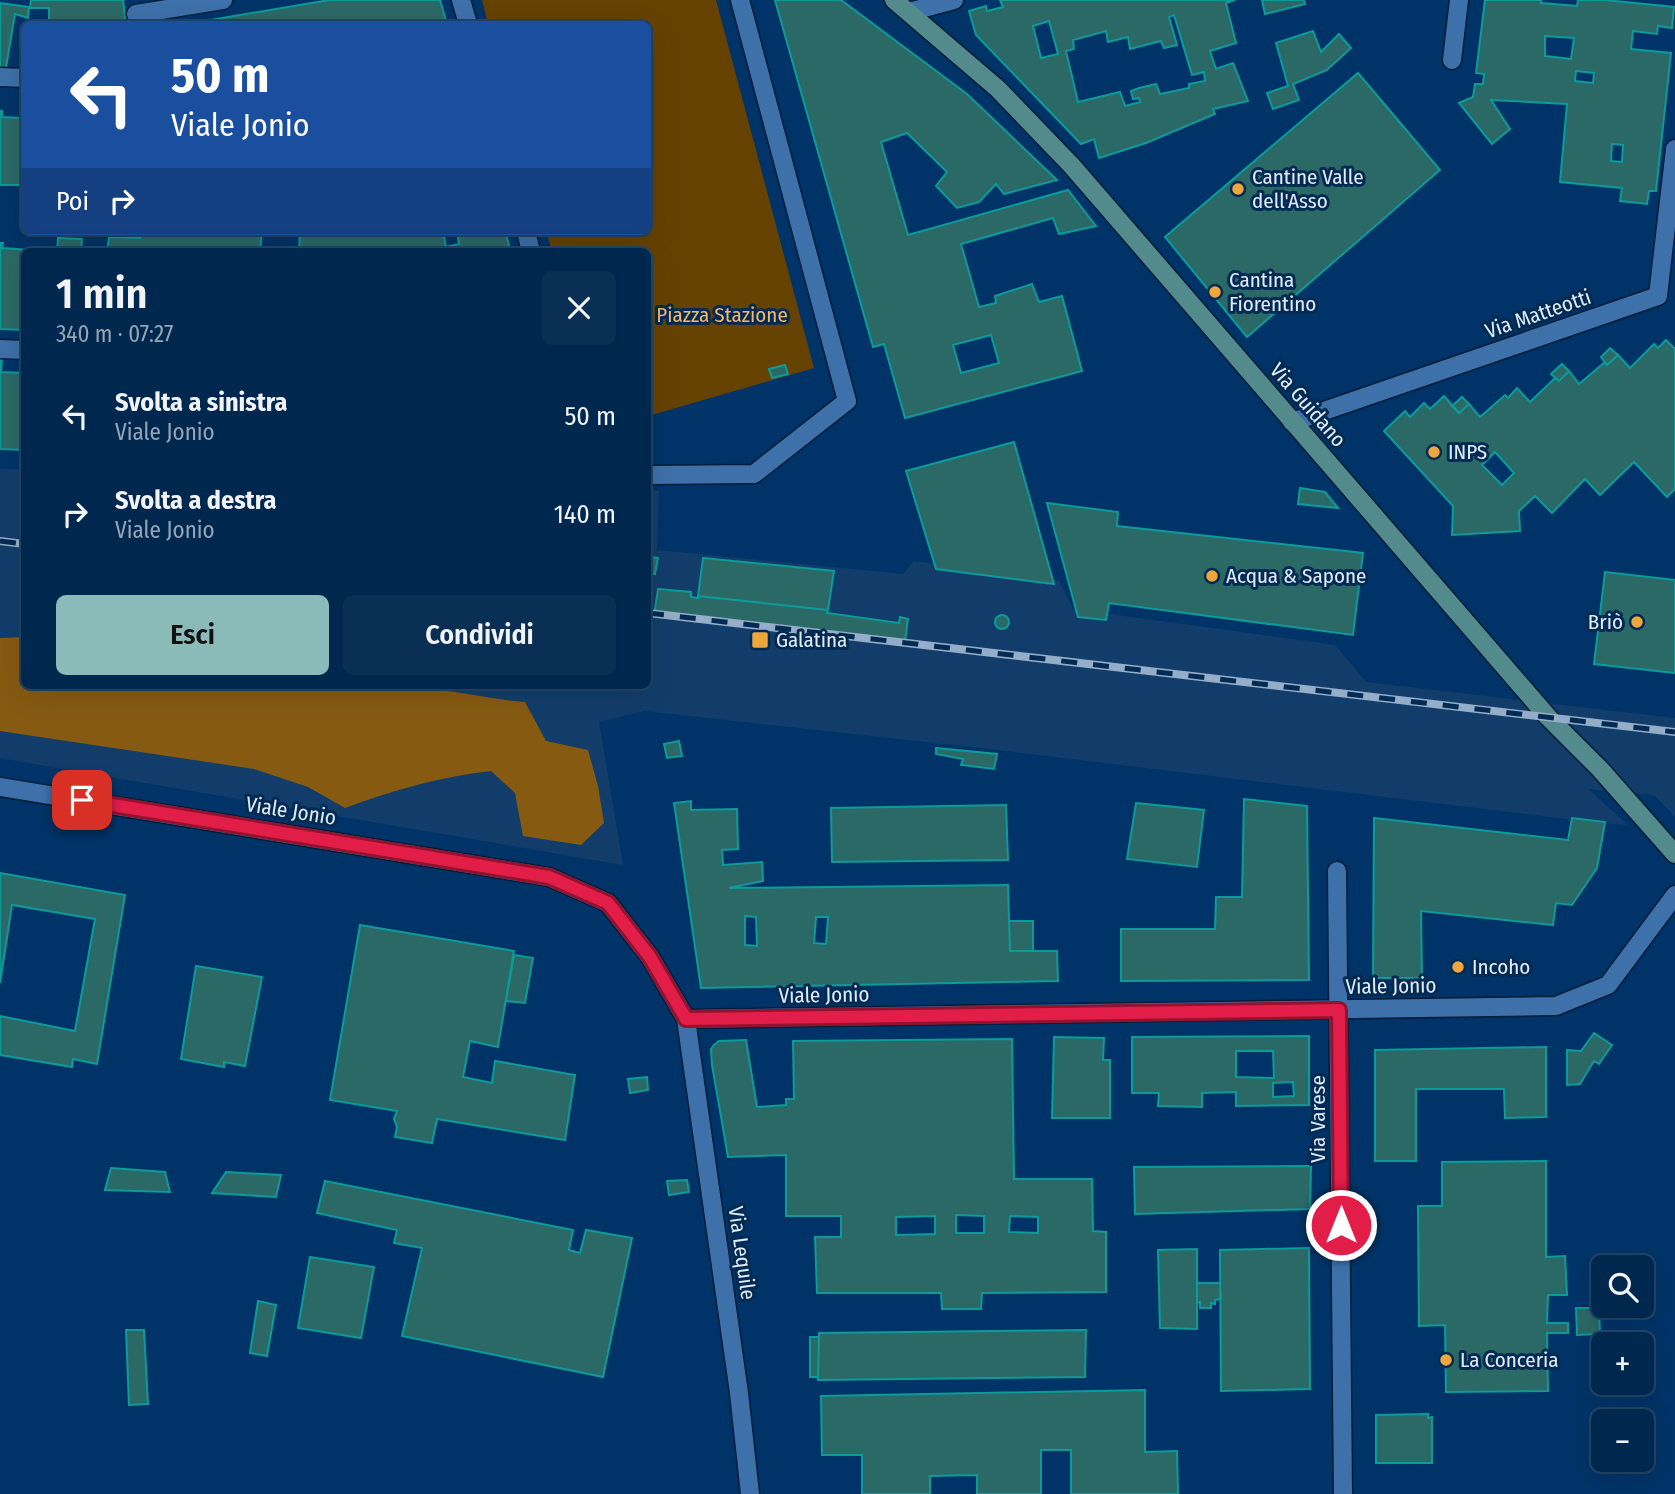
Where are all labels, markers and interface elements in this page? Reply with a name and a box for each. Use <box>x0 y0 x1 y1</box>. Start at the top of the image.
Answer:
text: 50 m <box>171 46 269 105</box>
icon: left <box>56 49 147 140</box>
text: Viale Jonio <box>171 106 310 144</box>
place label: Cantine Valle dell'Asso <box>1252 164 1364 214</box>
marker: Cantine Valle dell'Asso <box>1230 181 1246 197</box>
icon: right <box>103 182 141 220</box>
text: Poi <box>56 186 89 217</box>
place label: Cantina Fiorentino <box>1229 267 1316 317</box>
text: 1 min <box>56 269 147 319</box>
button: close <box>542 271 616 345</box>
marker: Cantina Fiorentino <box>1207 284 1223 300</box>
street label: Via Matteotti <box>1482 284 1594 344</box>
park label: Piazza Stazione <box>656 302 788 328</box>
text: 340 m · 07:27 <box>56 320 173 348</box>
street label: Via Guidano <box>1264 358 1352 452</box>
text: Svolta a sinistra <box>115 387 287 418</box>
icon: left <box>56 397 94 435</box>
text: 50 m <box>564 401 616 432</box>
text: Viale Jonio <box>115 418 215 446</box>
place label: INPS <box>1448 439 1487 465</box>
marker: INPS <box>1426 444 1442 460</box>
text: Svolta a destra <box>115 485 276 516</box>
icon: right <box>56 495 94 533</box>
text: 140 m <box>554 499 616 530</box>
text: Viale Jonio <box>115 516 215 544</box>
place label: Acqua & Sapone <box>1226 563 1366 589</box>
marker: Acqua & Sapone <box>1204 568 1220 584</box>
button: Esci <box>56 595 329 675</box>
button: Condividi <box>343 595 616 675</box>
place label: Briò <box>1588 609 1623 635</box>
marker: Briò <box>1629 614 1645 630</box>
place label: Galatina <box>776 627 847 653</box>
marker: Galatina <box>750 630 770 650</box>
pin <box>52 770 112 830</box>
icon: arrive <box>63 781 101 819</box>
street label: Viale Jonio <box>244 791 338 831</box>
place label: Incoho <box>1472 954 1530 980</box>
marker: Incoho <box>1450 959 1466 975</box>
street label: Viale Jonio <box>1345 972 1437 1000</box>
street label: Viale Jonio <box>778 981 870 1009</box>
street label: Via Varese <box>1305 1075 1331 1163</box>
position arrow <box>1304 1188 1378 1262</box>
street label: Via Lequile <box>723 1205 761 1301</box>
map controls <box>1591 1255 1654 1472</box>
button: search <box>1591 1255 1654 1318</box>
button: + <box>1591 1332 1654 1395</box>
place label: La Conceria <box>1460 1347 1559 1373</box>
marker: La Conceria <box>1438 1352 1454 1368</box>
button: − <box>1591 1409 1654 1472</box>

